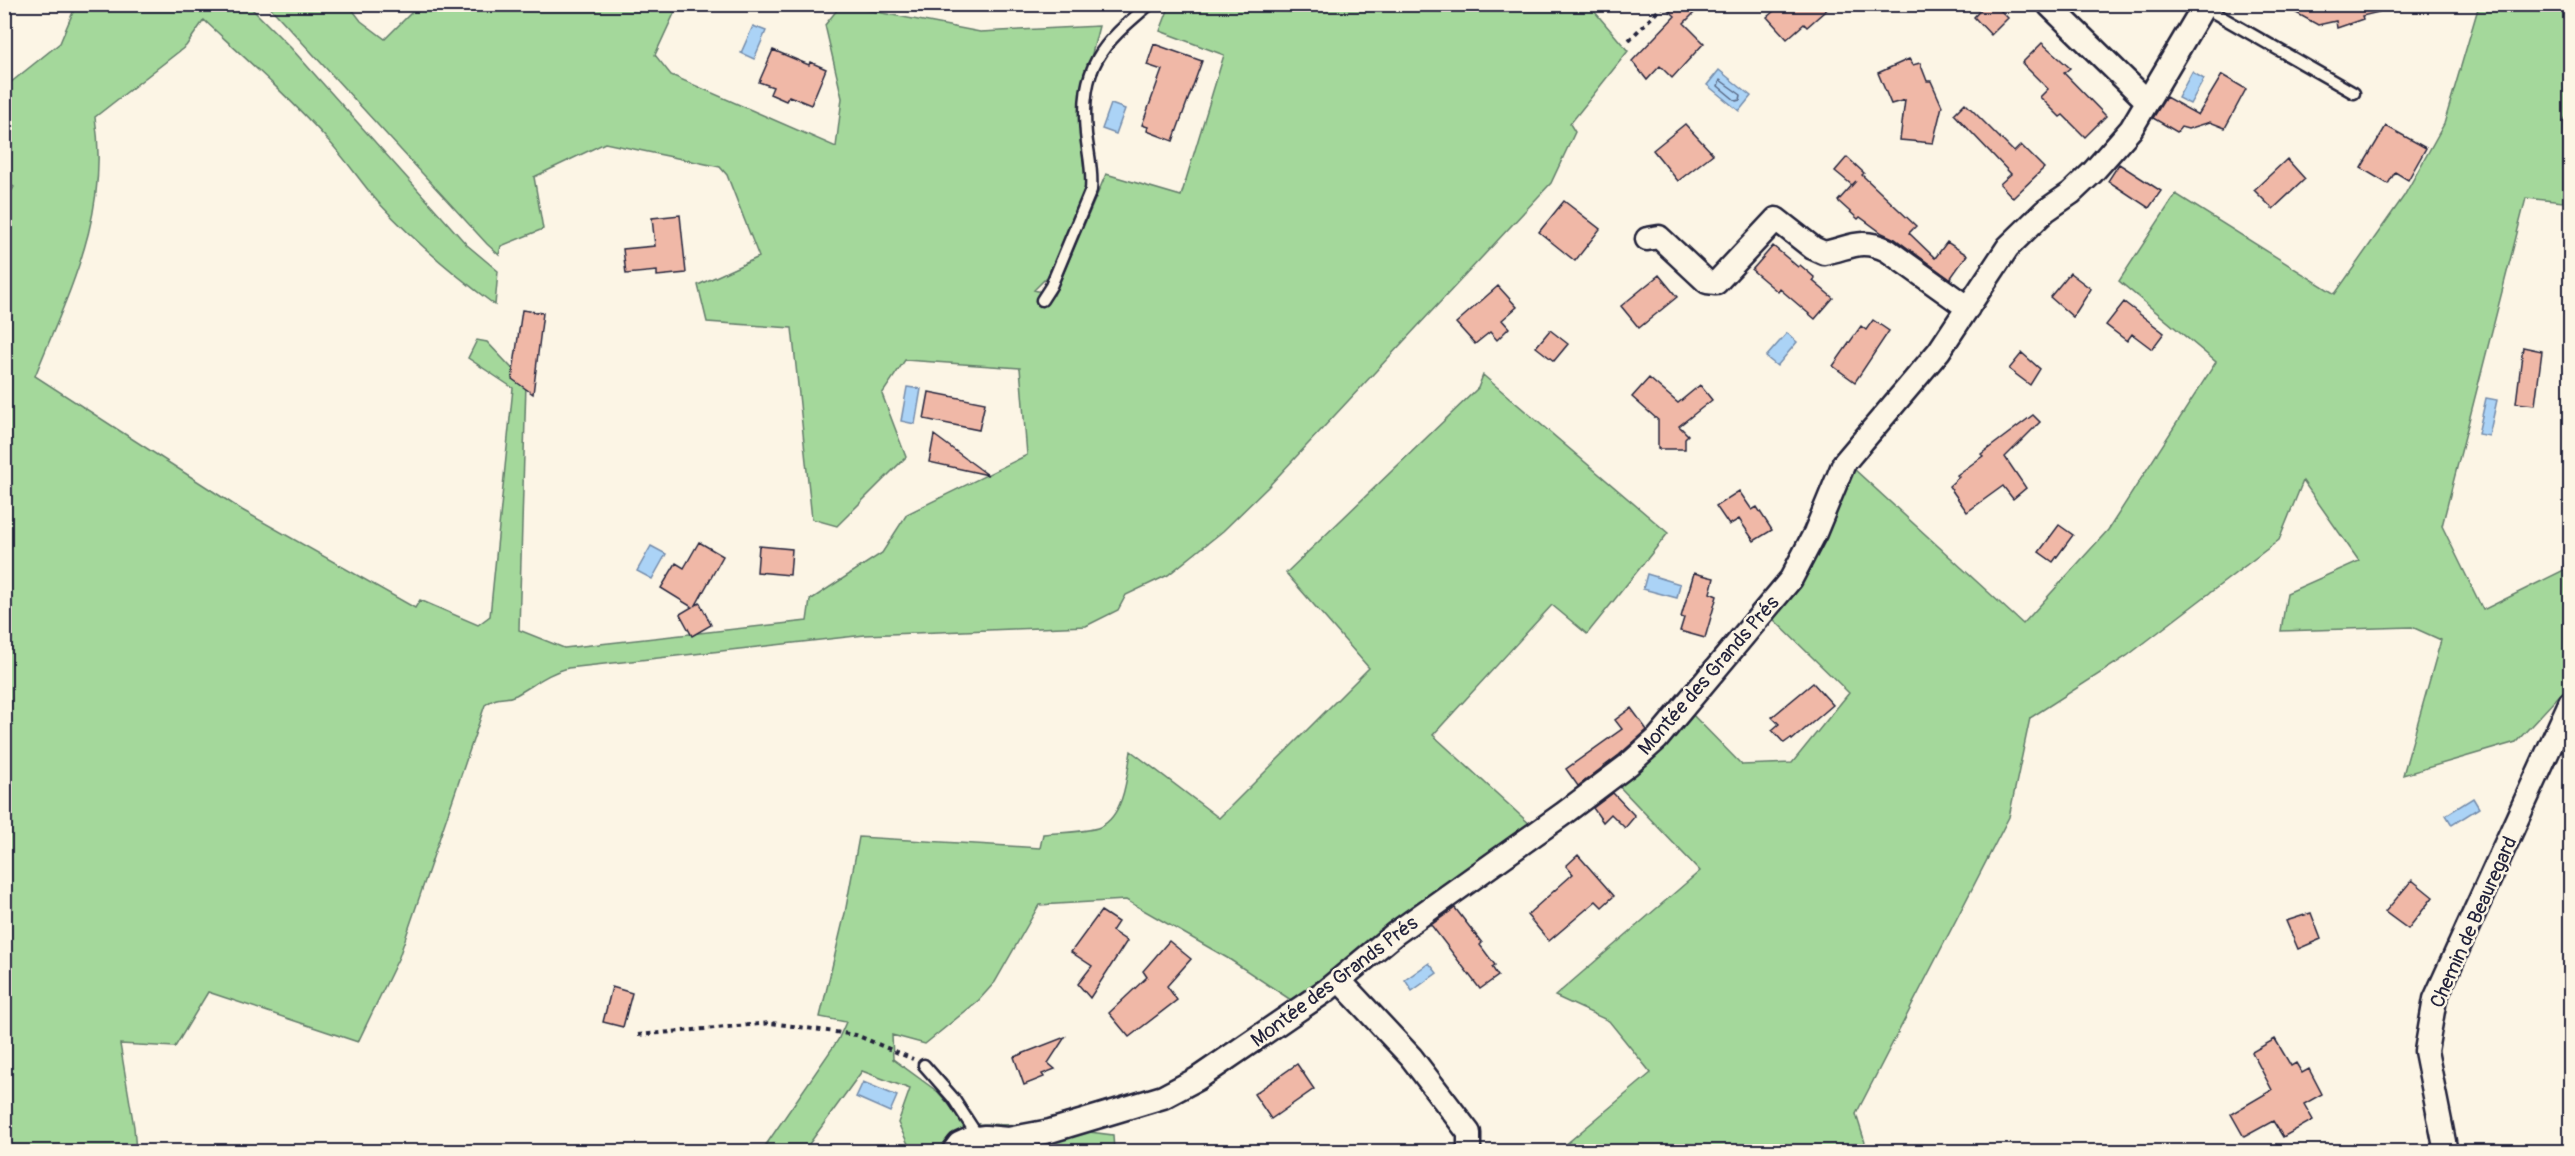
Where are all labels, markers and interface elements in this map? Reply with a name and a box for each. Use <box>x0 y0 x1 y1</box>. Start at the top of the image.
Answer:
street label: Montée des Grands Prés <box>1632 590 1784 760</box>
street label: Chemin de Beauregard <box>2424 833 2522 1012</box>
street label: Montée des Grands Prés <box>1246 910 1423 1052</box>

